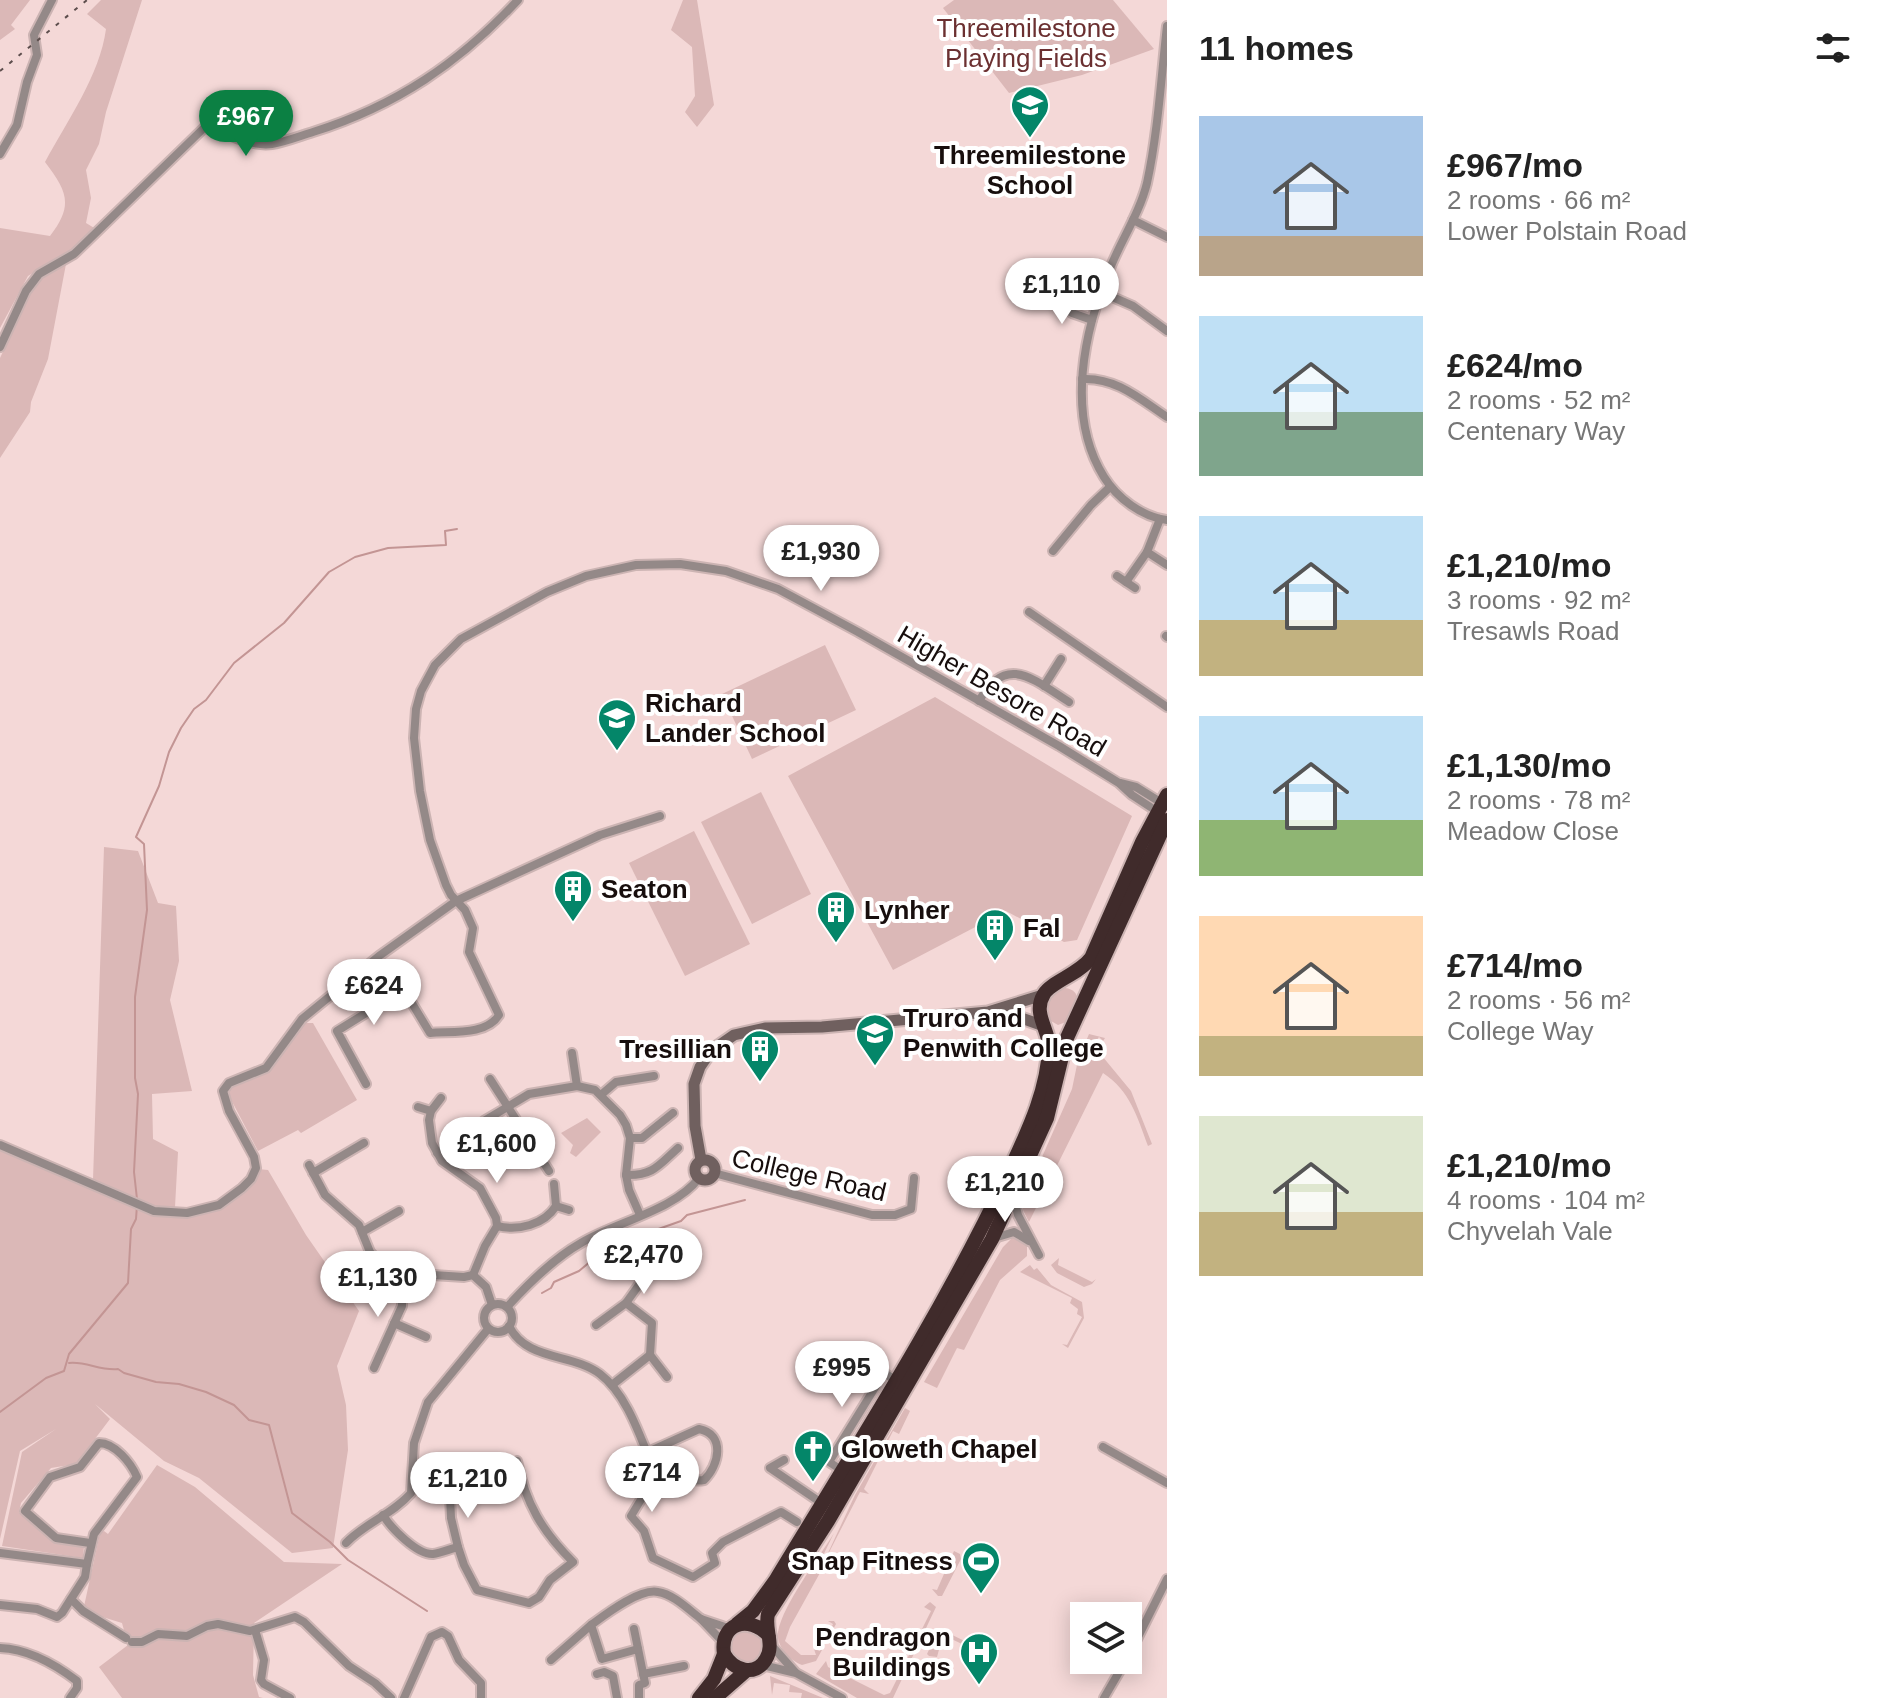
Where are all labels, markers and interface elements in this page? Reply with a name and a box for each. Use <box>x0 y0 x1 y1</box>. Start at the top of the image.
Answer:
park label: Threemilestone Playing Fields <box>936 13 1116 73</box>
icon: filters <box>1811 26 1855 70</box>
text: 11 homes <box>1199 29 1354 67</box>
school or university icon: Threemilestone School <box>1009 84 1051 139</box>
pin: £967 <box>199 90 293 158</box>
text: £967 <box>217 101 275 131</box>
place label: Threemilestone School <box>934 140 1126 200</box>
text: £967/mo <box>1447 146 1583 184</box>
icon: home <box>1263 148 1359 244</box>
text: 2 rooms · 66 m² <box>1447 185 1631 215</box>
text: Lower Polstain Road <box>1447 216 1687 246</box>
pin: £1,110 <box>997 258 1127 326</box>
text: £1,110 <box>1023 269 1101 299</box>
text: £624/mo <box>1447 346 1583 384</box>
icon: home <box>1263 348 1359 444</box>
text: 2 rooms · 52 m² <box>1447 385 1631 415</box>
text: Centenary Way <box>1447 416 1625 446</box>
pin: £1,930 <box>756 525 886 593</box>
text: £1,930 <box>781 536 861 566</box>
text: £1,210/mo <box>1447 546 1611 584</box>
icon: home <box>1263 548 1359 644</box>
text: 3 rooms · 92 m² <box>1447 585 1631 615</box>
text: Tresawls Road <box>1447 616 1619 646</box>
street label: Higher Besore Road <box>892 619 1112 763</box>
place label: Richard Lander School <box>645 688 826 748</box>
school or university icon: Richard Lander School <box>596 697 638 752</box>
text: £1,130/mo <box>1447 746 1611 784</box>
icon: home <box>1263 748 1359 844</box>
text: 2 rooms · 78 m² <box>1447 785 1631 815</box>
text: Meadow Close <box>1447 816 1619 846</box>
building icon: Seaton <box>552 868 594 923</box>
place label: Seaton <box>601 874 688 904</box>
building icon: Lynher <box>815 889 857 944</box>
place label: Lynher <box>864 895 950 925</box>
building icon: Fal <box>974 907 1016 962</box>
place label: Fal <box>1023 913 1061 943</box>
text: £714/mo <box>1447 946 1583 984</box>
icon: home <box>1263 948 1359 1044</box>
pin: £624 <box>327 959 421 1027</box>
text: £624 <box>345 970 403 1000</box>
text: 2 rooms · 56 m² <box>1447 985 1631 1015</box>
place label: Truro and Penwith College <box>903 1003 1104 1063</box>
school or university icon: Truro and Penwith College <box>854 1012 896 1067</box>
text: College Way <box>1447 1016 1593 1046</box>
building icon: Tresillian <box>739 1028 781 1083</box>
place label: Tresillian <box>619 1034 732 1064</box>
pin: £1,600 <box>432 1117 562 1185</box>
text: £1,600 <box>457 1128 537 1158</box>
street label: College Road <box>729 1143 889 1207</box>
text: £1,210/mo <box>1447 1146 1611 1184</box>
icon: home <box>1263 1148 1359 1244</box>
pin: £1,210 <box>940 1156 1070 1224</box>
text: £1,210 <box>965 1167 1045 1197</box>
text: 4 rooms · 104 m² <box>1447 1185 1645 1215</box>
text: Chyvelah Vale <box>1447 1216 1613 1246</box>
pin: £2,470 <box>579 1228 709 1296</box>
text: £2,470 <box>604 1239 684 1269</box>
pin: £1,130 <box>313 1251 443 1319</box>
text: £1,130 <box>338 1262 418 1292</box>
pin: £995 <box>795 1341 889 1409</box>
text: £995 <box>813 1352 871 1382</box>
church icon: Gloweth Chapel <box>792 1428 834 1483</box>
place label: Gloweth Chapel <box>841 1434 1037 1464</box>
pin: £714 <box>605 1446 699 1514</box>
pin: £1,210 <box>403 1452 533 1520</box>
text: £714 <box>623 1457 681 1487</box>
text: £1,210 <box>428 1463 508 1493</box>
sports icon: Snap Fitness <box>960 1540 1002 1595</box>
place label: Snap Fitness <box>791 1546 953 1576</box>
map controls <box>1070 1602 1142 1674</box>
button: layers <box>1070 1602 1142 1674</box>
place label: Pendragon Buildings <box>815 1622 951 1682</box>
hospital icon: Pendragon Buildings <box>958 1631 1000 1686</box>

